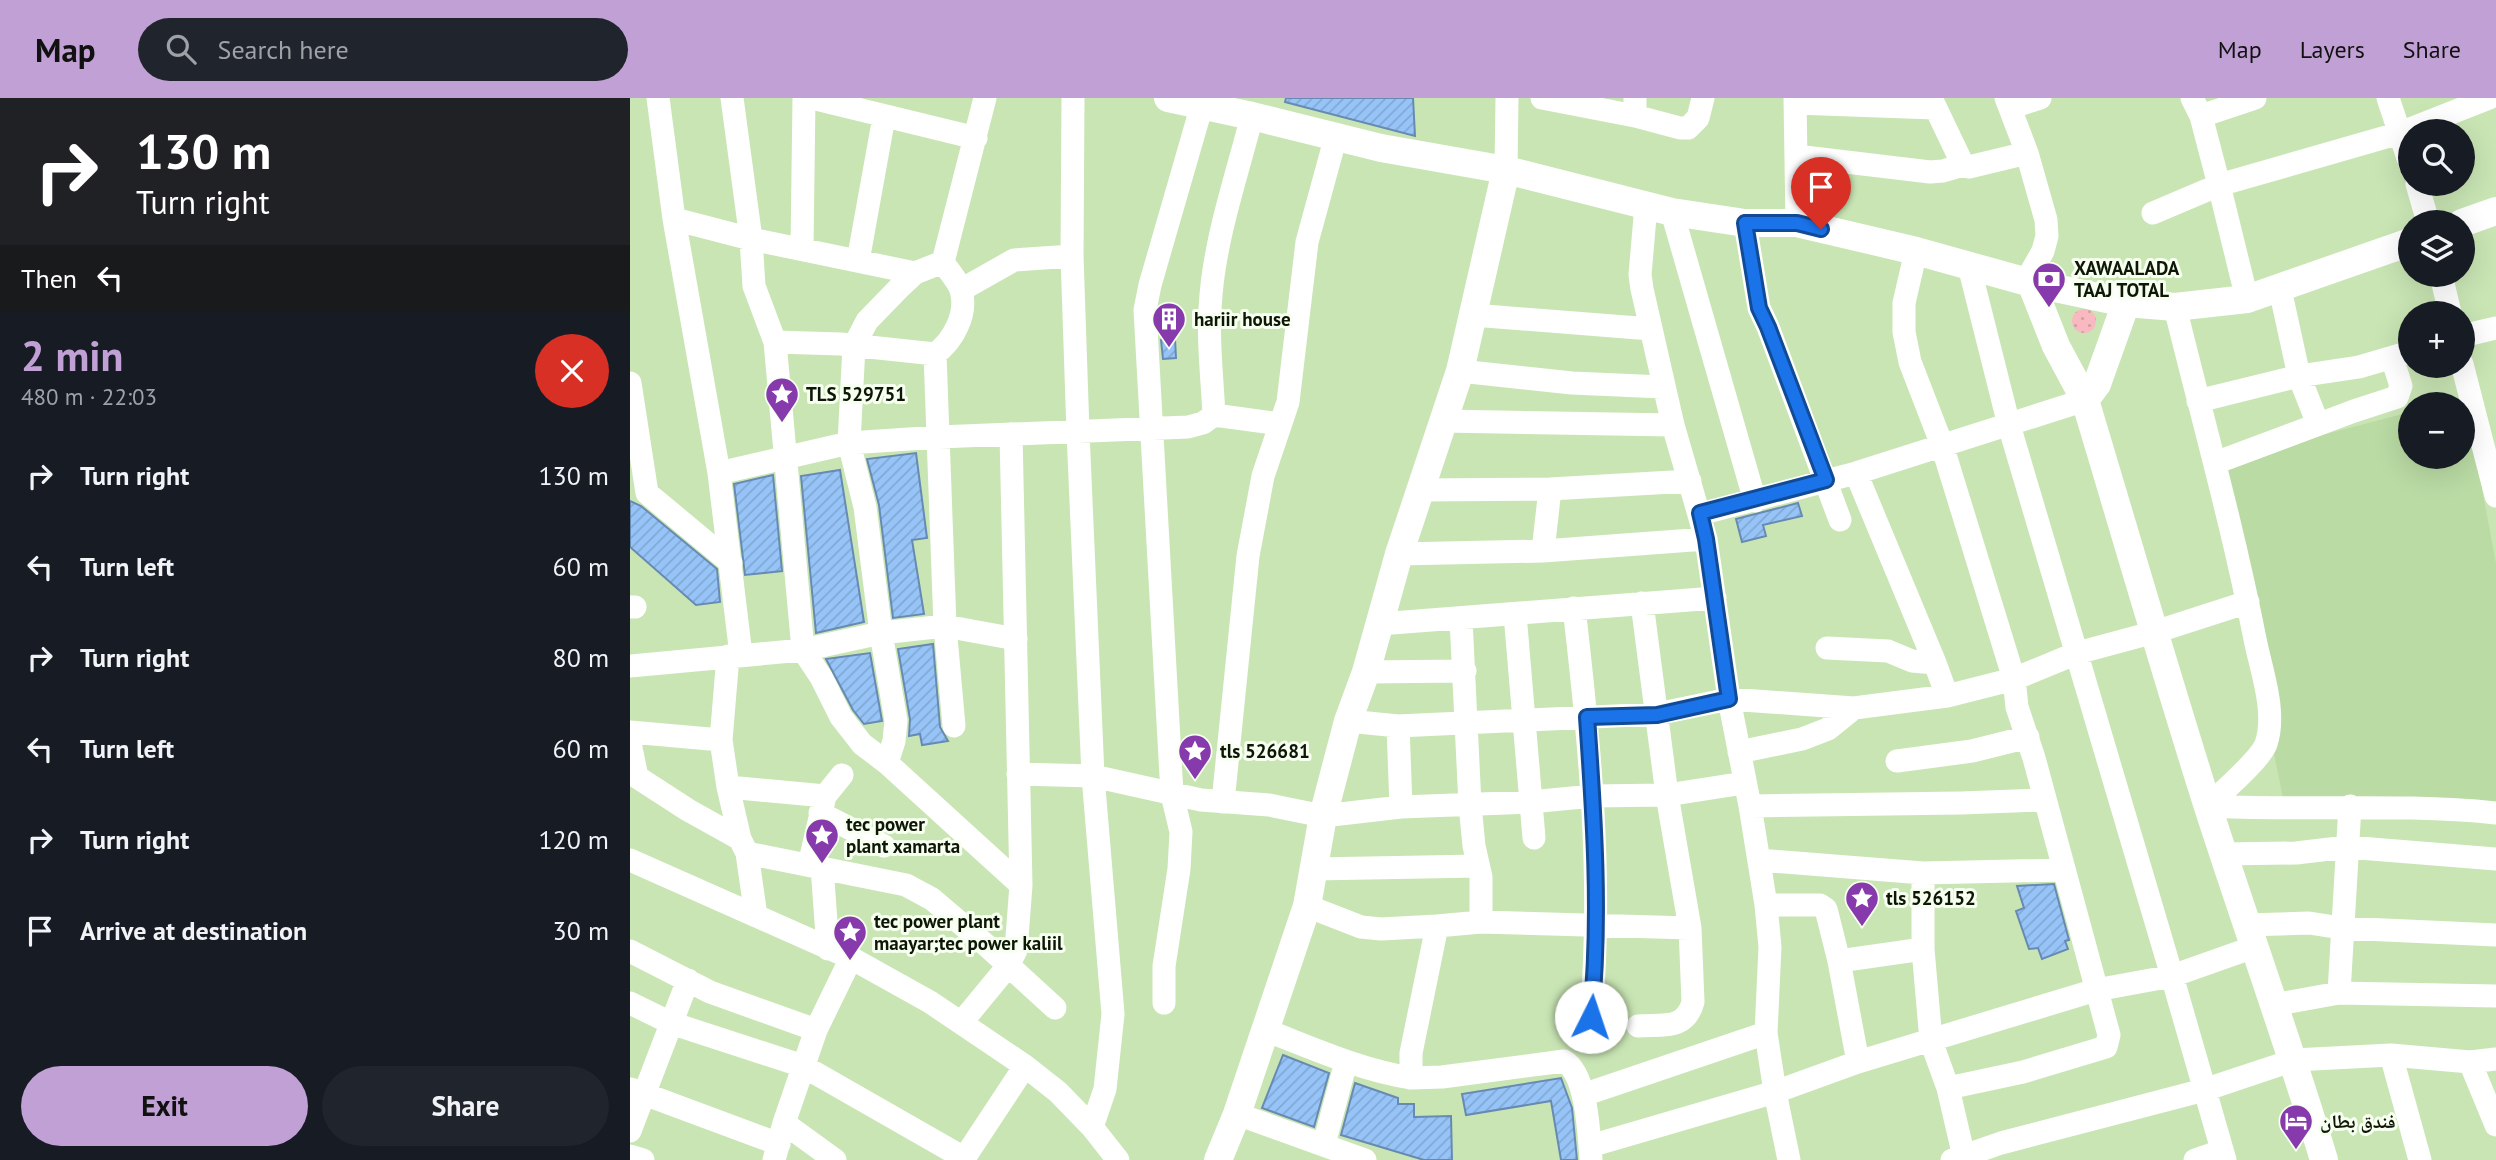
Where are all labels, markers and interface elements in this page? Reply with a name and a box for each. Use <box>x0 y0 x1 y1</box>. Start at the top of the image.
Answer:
search box <box>138 18 628 81</box>
text: Map <box>35 28 96 71</box>
icon: search <box>162 30 200 68</box>
text: Search here <box>218 33 349 66</box>
text: Map <box>2218 34 2262 65</box>
text: Layers <box>2300 34 2365 65</box>
text: Share <box>2403 34 2461 65</box>
text: 130 m <box>136 119 271 183</box>
map controls <box>2398 119 2475 469</box>
button: search <box>2398 119 2475 196</box>
icon: right <box>21 126 112 217</box>
pin <box>1791 157 1851 229</box>
icon: arrive <box>1802 168 1840 206</box>
text: Turn right <box>136 181 270 223</box>
button: layers <box>2398 210 2475 287</box>
place label: XAWAALADA TAAJ TOTAL <box>2074 256 2180 302</box>
icon: left <box>91 259 129 297</box>
bank icon: XAWAALADA TAAJ TOTAL <box>2030 260 2068 309</box>
text: Then <box>21 262 77 295</box>
building icon: hariir house <box>1150 300 1188 349</box>
button: + <box>2398 301 2475 378</box>
place label: hariir house <box>1194 307 1291 331</box>
text: 2 min <box>21 328 123 383</box>
button: close <box>535 334 609 408</box>
place icon: TLS 529751 <box>763 375 801 424</box>
text: 480 m · 22:03 <box>21 382 157 411</box>
place label: TLS 529751 <box>806 382 906 406</box>
button: − <box>2398 392 2475 469</box>
icon: right <box>21 457 59 495</box>
text: Turn right <box>80 459 189 492</box>
text: 130 m <box>538 459 609 492</box>
icon: left <box>21 548 59 586</box>
text: Turn left <box>80 550 174 583</box>
text: 60 m <box>553 550 609 583</box>
icon: right <box>21 639 59 677</box>
text: Turn right <box>80 641 189 674</box>
text: 80 m <box>553 641 609 674</box>
icon: left <box>21 730 59 768</box>
text: Turn left <box>80 732 174 765</box>
text: 60 m <box>553 732 609 765</box>
place icon: tls 526681 <box>1176 732 1214 781</box>
place label: tls 526681 <box>1220 739 1310 763</box>
place label: tec power plant xamarta <box>846 812 960 858</box>
place icon: tec power plant xamarta <box>803 816 841 865</box>
icon: right <box>21 821 59 859</box>
text: Turn right <box>80 823 189 856</box>
text: 120 m <box>538 823 609 856</box>
place icon: tls 526152 <box>1843 879 1881 928</box>
place label: tls 526152 <box>1886 886 1976 910</box>
place label: tec power plant maayar;tec power kaliil <box>874 909 1063 955</box>
icon: arrive <box>21 912 59 950</box>
place icon: tec power plant maayar;tec power kaliil <box>831 913 869 962</box>
text: Arrive at destination <box>80 914 307 947</box>
text: 30 m <box>553 914 609 947</box>
position arrow <box>1554 980 1628 1054</box>
button: Exit <box>21 1066 308 1146</box>
button: Share <box>322 1066 609 1146</box>
hotel icon: فندق بطان <box>2277 1102 2315 1151</box>
place label: فندق بطان <box>2320 1109 2396 1133</box>

